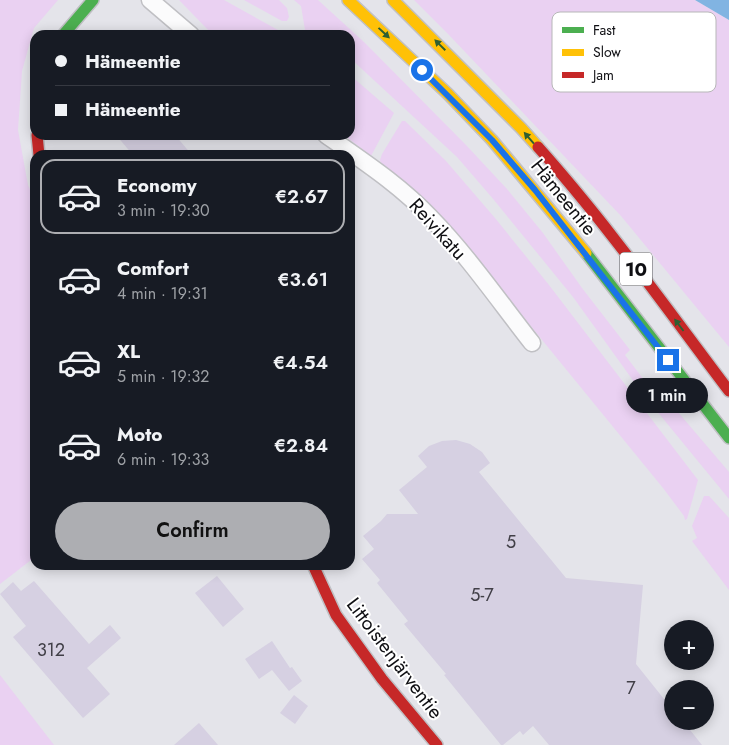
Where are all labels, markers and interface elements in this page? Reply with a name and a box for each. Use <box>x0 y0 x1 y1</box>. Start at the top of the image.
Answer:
legend <box>552 12 716 92</box>
text: Fast <box>593 20 616 40</box>
one-way arrow <box>377 27 389 39</box>
one-way arrow <box>434 40 446 52</box>
text: Slow <box>593 42 621 62</box>
text: Hämeentie <box>85 48 181 75</box>
route start <box>411 59 433 81</box>
text: Jam <box>591 65 614 85</box>
text: Hämeentie <box>85 96 181 123</box>
one-way arrow <box>524 131 535 144</box>
street label: Hämeentie <box>524 153 604 242</box>
text: Economy <box>117 172 197 199</box>
icon: car <box>57 174 102 219</box>
text: €2.67 <box>275 183 328 210</box>
street label: Reivikatu <box>402 192 473 267</box>
text: 3 min · 19:30 <box>117 199 210 222</box>
road number: 10 <box>620 252 652 286</box>
text: Comfort <box>117 255 189 282</box>
icon: car <box>57 257 102 302</box>
text: €3.61 <box>277 266 328 293</box>
text: 4 min · 19:31 <box>117 282 208 305</box>
one-way arrow <box>674 319 685 332</box>
text: XL <box>117 338 140 365</box>
icon: car <box>57 340 102 385</box>
text: €4.54 <box>273 349 328 376</box>
route end <box>657 349 679 371</box>
text: 5 min · 19:32 <box>117 365 209 388</box>
callout: 1 min <box>627 378 709 412</box>
text: 1 min <box>648 384 686 407</box>
text: Moto <box>117 421 162 448</box>
icon: car <box>57 423 102 468</box>
text: €2.84 <box>274 432 328 459</box>
text: 6 min · 19:33 <box>117 448 209 471</box>
button: Confirm <box>55 502 330 560</box>
house number: 5 <box>506 529 516 555</box>
house number: 5-7 <box>470 582 494 608</box>
street label: Littoistenjärventie <box>339 592 450 725</box>
map controls <box>664 620 714 730</box>
button: + <box>664 620 714 670</box>
house number: 312 <box>37 637 65 663</box>
house number: 7 <box>626 675 636 701</box>
button: − <box>664 680 714 730</box>

